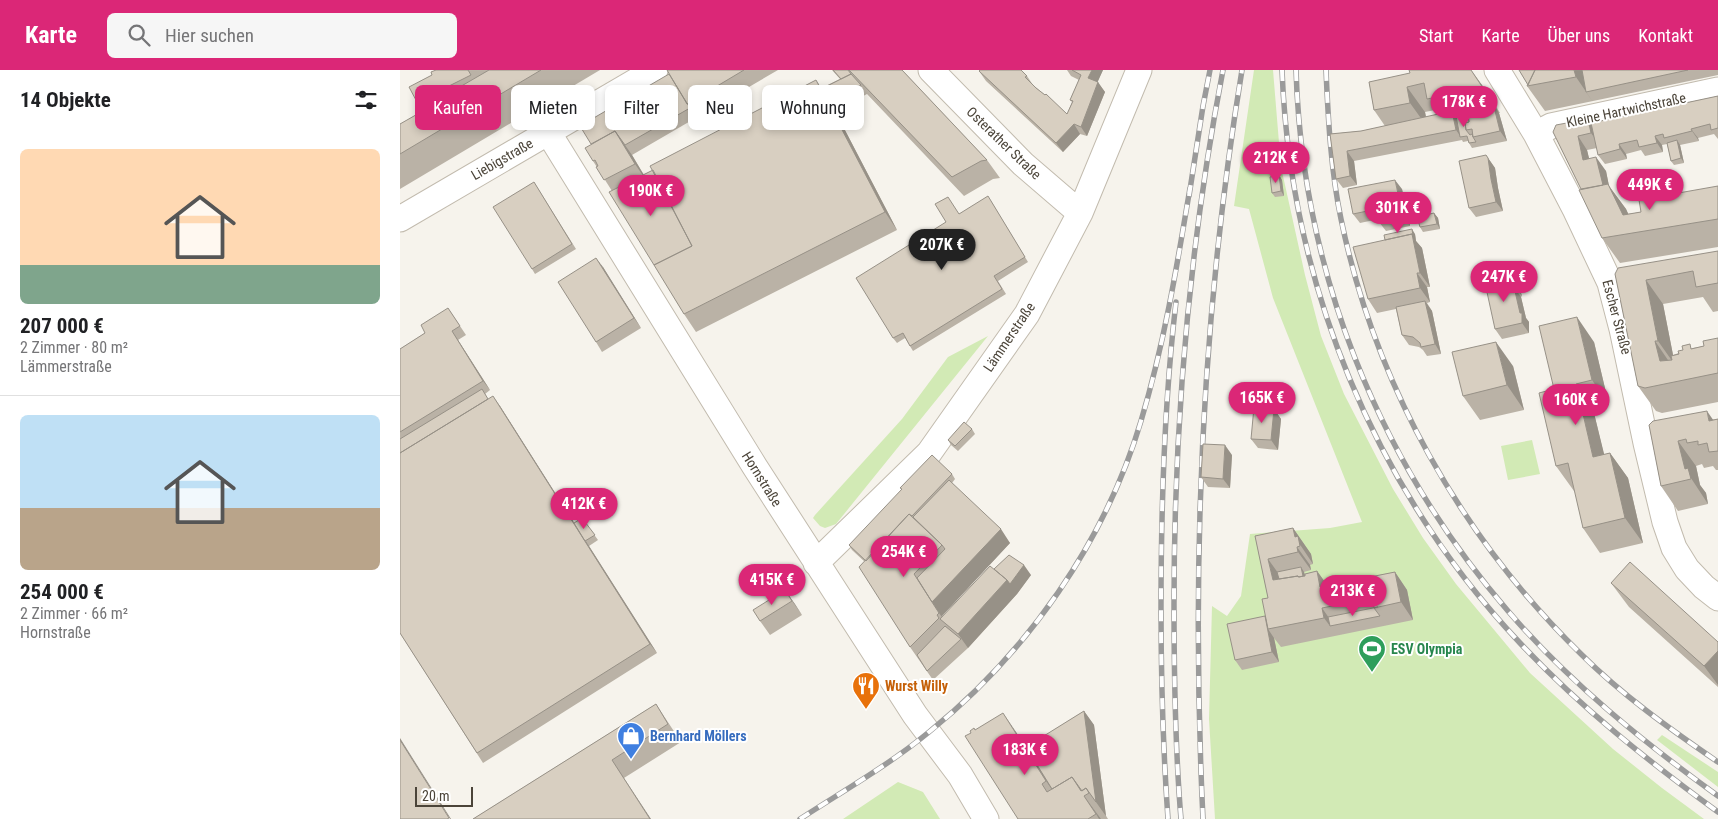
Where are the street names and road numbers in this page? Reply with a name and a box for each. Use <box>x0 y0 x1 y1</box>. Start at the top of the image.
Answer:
street label: Kleine Hartwichstraße <box>1565 89 1688 131</box>
street label: Osterather Straße <box>964 104 1045 183</box>
street label: Liebigstraße <box>468 135 536 183</box>
street label: Escher Straße <box>1599 278 1635 356</box>
street label: Lämmerstraße <box>980 299 1038 375</box>
street label: Hornstraße <box>739 449 785 510</box>

